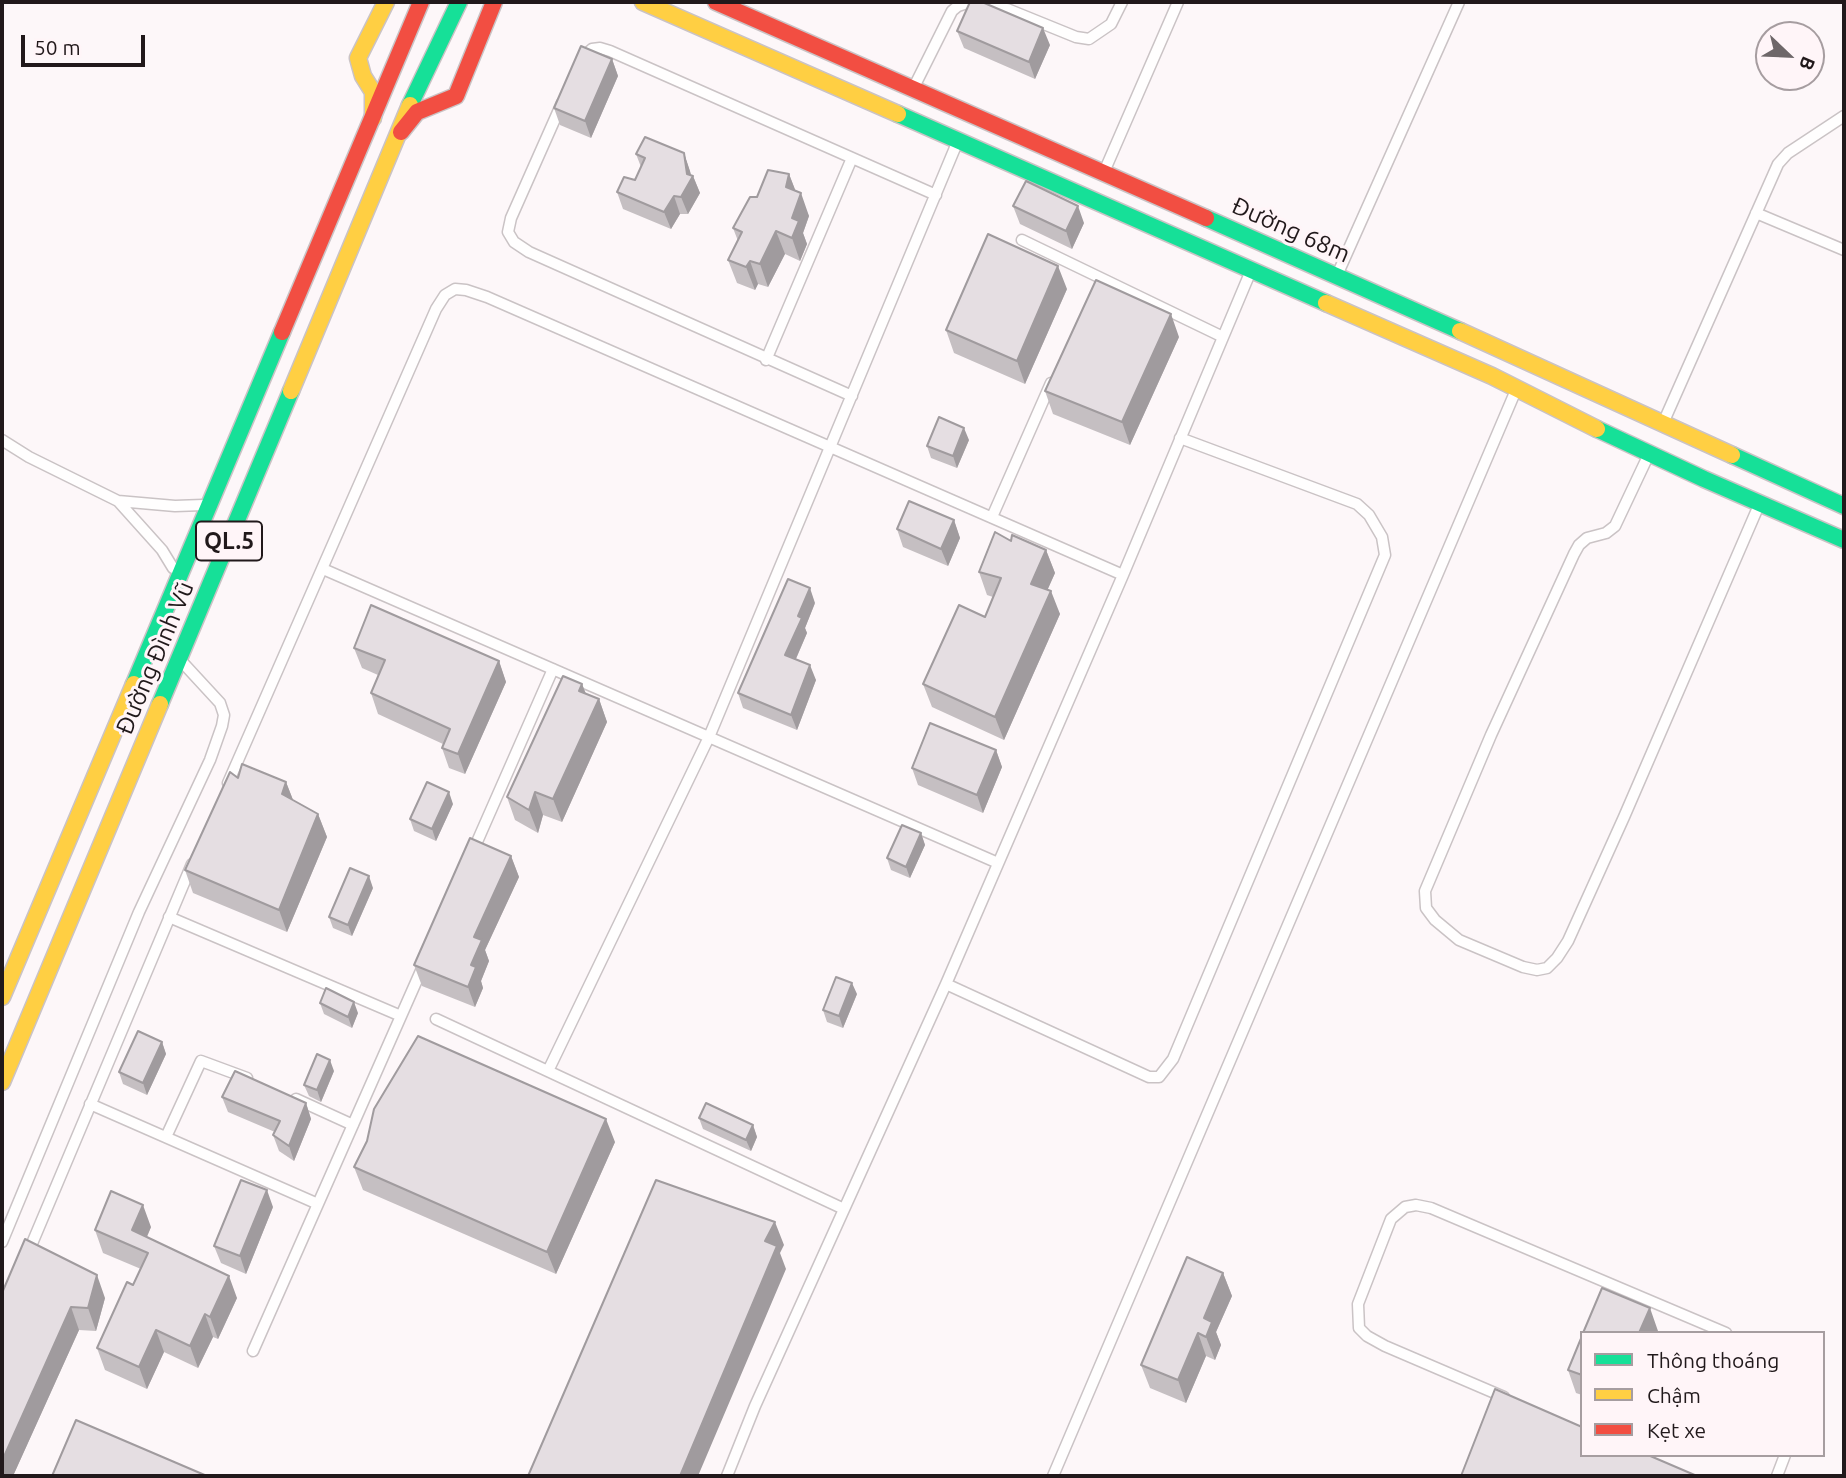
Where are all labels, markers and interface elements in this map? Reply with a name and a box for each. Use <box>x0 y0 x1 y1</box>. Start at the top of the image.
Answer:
scale bar <box>24 21 149 65</box>
north arrow <box>1755 21 1825 91</box>
text: 50 m <box>34 35 81 59</box>
text: B <box>1795 53 1820 74</box>
street label: Đường 68m <box>1227 191 1355 269</box>
road number: QL.5 <box>196 522 262 561</box>
street label: Đường Đình Vũ <box>110 577 200 739</box>
legend <box>1580 1331 1825 1457</box>
text: Thông thoáng <box>1647 1348 1779 1372</box>
text: Chậm <box>1647 1383 1701 1407</box>
text: Kẹt xe <box>1647 1418 1706 1442</box>

